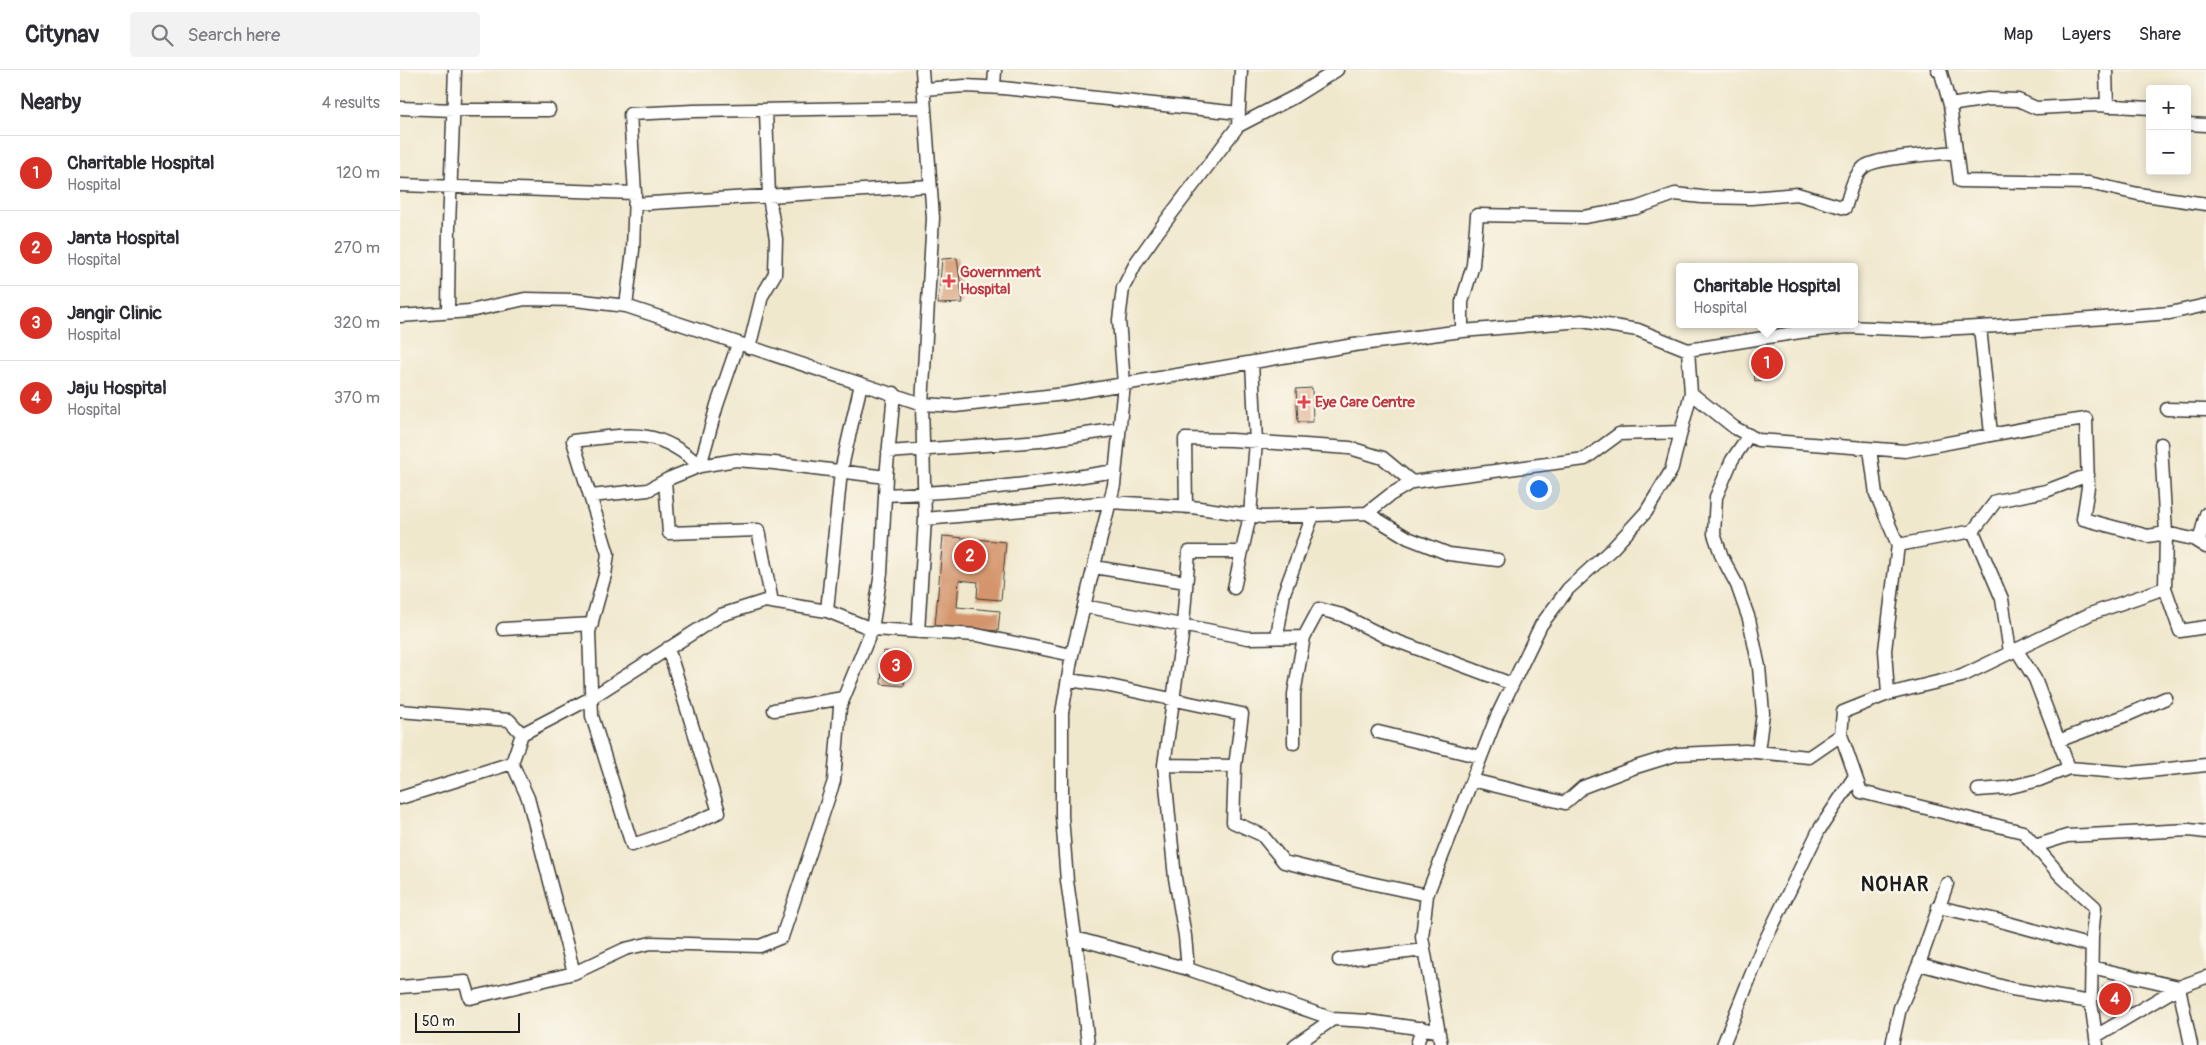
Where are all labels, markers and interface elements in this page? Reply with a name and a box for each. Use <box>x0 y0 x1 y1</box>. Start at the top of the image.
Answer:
search box <box>130 12 480 57</box>
text: Citynav <box>25 20 100 49</box>
icon: search <box>148 21 176 49</box>
text: Search here <box>188 23 280 47</box>
text: Map <box>2004 23 2033 46</box>
text: Layers <box>2061 23 2111 46</box>
text: Share <box>2139 23 2181 46</box>
map controls <box>2146 85 2191 175</box>
button: + <box>2146 85 2191 130</box>
text: Nearby <box>20 89 81 116</box>
text: 4 results <box>322 93 380 113</box>
button: − <box>2146 130 2191 175</box>
text: Charitable Hospital <box>67 151 215 175</box>
text: 1 <box>33 163 39 183</box>
text: 120 m <box>336 163 380 183</box>
text: Hospital <box>67 175 121 195</box>
text: Janta Hospital <box>67 226 180 250</box>
text: 2 <box>32 238 40 258</box>
text: 270 m <box>334 238 380 258</box>
text: Hospital <box>67 250 121 270</box>
place label: Government Hospital <box>960 263 1042 299</box>
popup <box>1676 263 1858 328</box>
marker: Government Hospital <box>942 274 956 288</box>
text: Charitable Hospital <box>1693 274 1841 298</box>
text: Hospital <box>1693 298 1747 318</box>
text: Jangir Clinic <box>67 301 162 325</box>
text: 3 <box>32 313 40 333</box>
text: 320 m <box>334 313 380 333</box>
text: Hospital <box>67 325 121 345</box>
pin: 1 <box>1751 344 1783 382</box>
text: Jaju Hospital <box>67 376 167 400</box>
text: 4 <box>31 388 41 408</box>
text: 370 m <box>334 388 380 408</box>
place label: Eye Care Centre <box>1315 393 1415 412</box>
marker: Eye Care Centre <box>1297 395 1311 409</box>
text: Hospital <box>67 400 121 420</box>
your location <box>1526 476 1552 502</box>
pin: 2 <box>954 537 986 575</box>
pin: 3 <box>880 647 912 685</box>
district label: NOHAR <box>1861 872 1929 897</box>
pin: 4 <box>2099 980 2131 1018</box>
scale bar <box>415 1010 520 1033</box>
text: 50 m <box>422 1013 455 1030</box>

